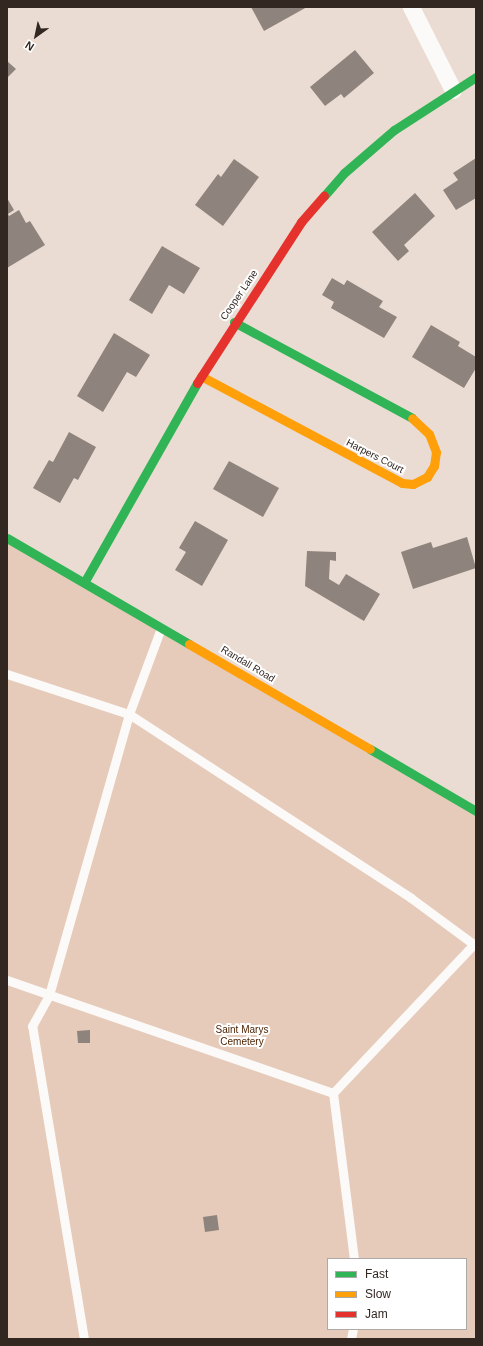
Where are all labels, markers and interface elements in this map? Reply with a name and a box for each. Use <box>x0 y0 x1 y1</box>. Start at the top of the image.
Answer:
north arrow <box>16 16 56 56</box>
text: N <box>23 39 36 53</box>
street label: Cooper Lane <box>218 268 260 322</box>
street label: Harpers Court <box>344 436 406 476</box>
street label: Randall Road <box>219 643 277 685</box>
park label: Saint Marys Cemetery <box>216 1023 268 1046</box>
legend <box>327 1258 467 1330</box>
text: Fast <box>365 1267 388 1281</box>
text: Slow <box>365 1287 391 1301</box>
text: Jam <box>365 1307 388 1321</box>

